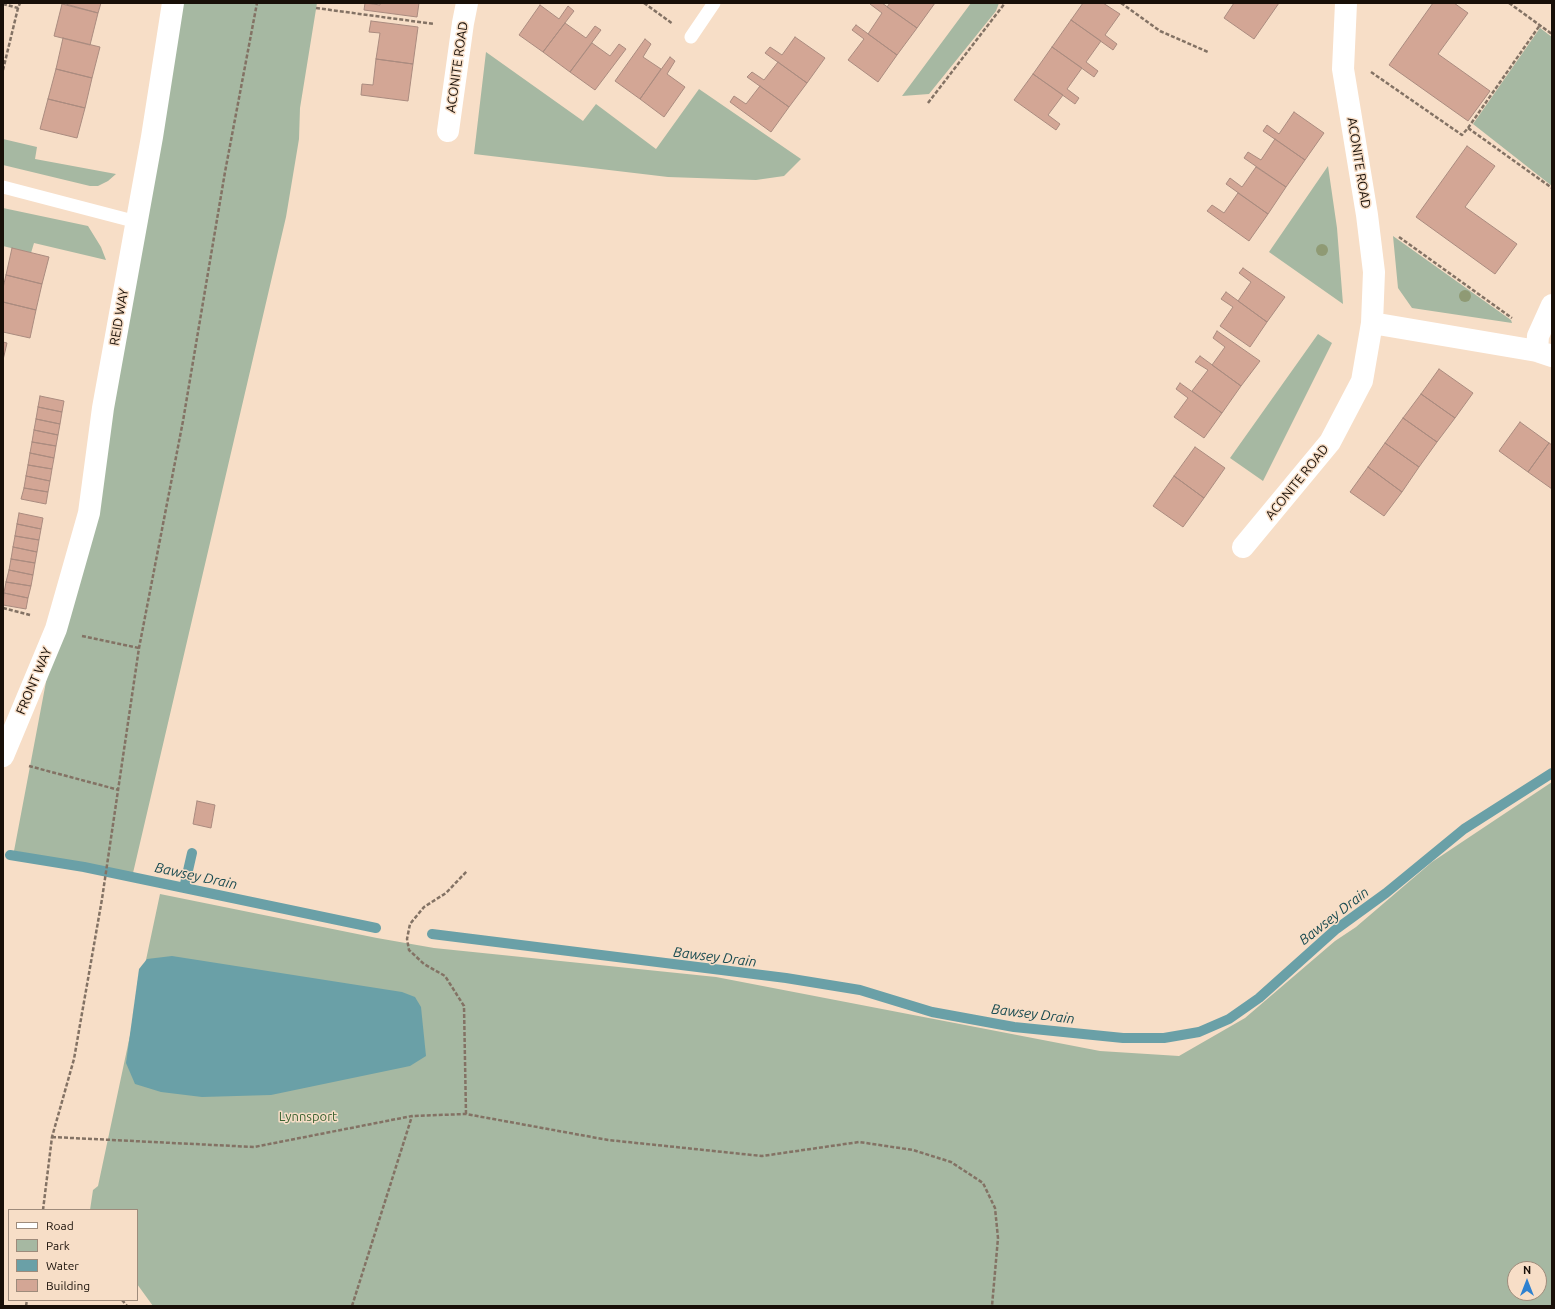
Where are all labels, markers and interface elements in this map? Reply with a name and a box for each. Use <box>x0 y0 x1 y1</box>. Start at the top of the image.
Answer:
street label: ACONITE ROAD <box>443 20 471 114</box>
street label: ACONITE ROAD <box>1344 116 1374 210</box>
street label: REID WAY <box>106 287 132 347</box>
street label: ACONITE ROAD <box>1262 441 1332 523</box>
street label: FRONT WAY <box>13 645 55 717</box>
water label: Bawsey Drain <box>153 859 239 893</box>
water label: Bawsey Drain <box>1296 884 1372 948</box>
water label: Bawsey Drain <box>672 944 758 970</box>
water label: Bawsey Drain <box>990 1001 1076 1027</box>
park label: Lynnsport <box>279 1109 337 1125</box>
legend <box>8 1209 138 1301</box>
text: Road <box>46 1219 74 1232</box>
text: Park <box>46 1239 70 1252</box>
text: Water <box>46 1259 79 1272</box>
north arrow <box>1507 1261 1547 1301</box>
text: N <box>1523 1264 1531 1276</box>
text: Building <box>46 1279 90 1292</box>

